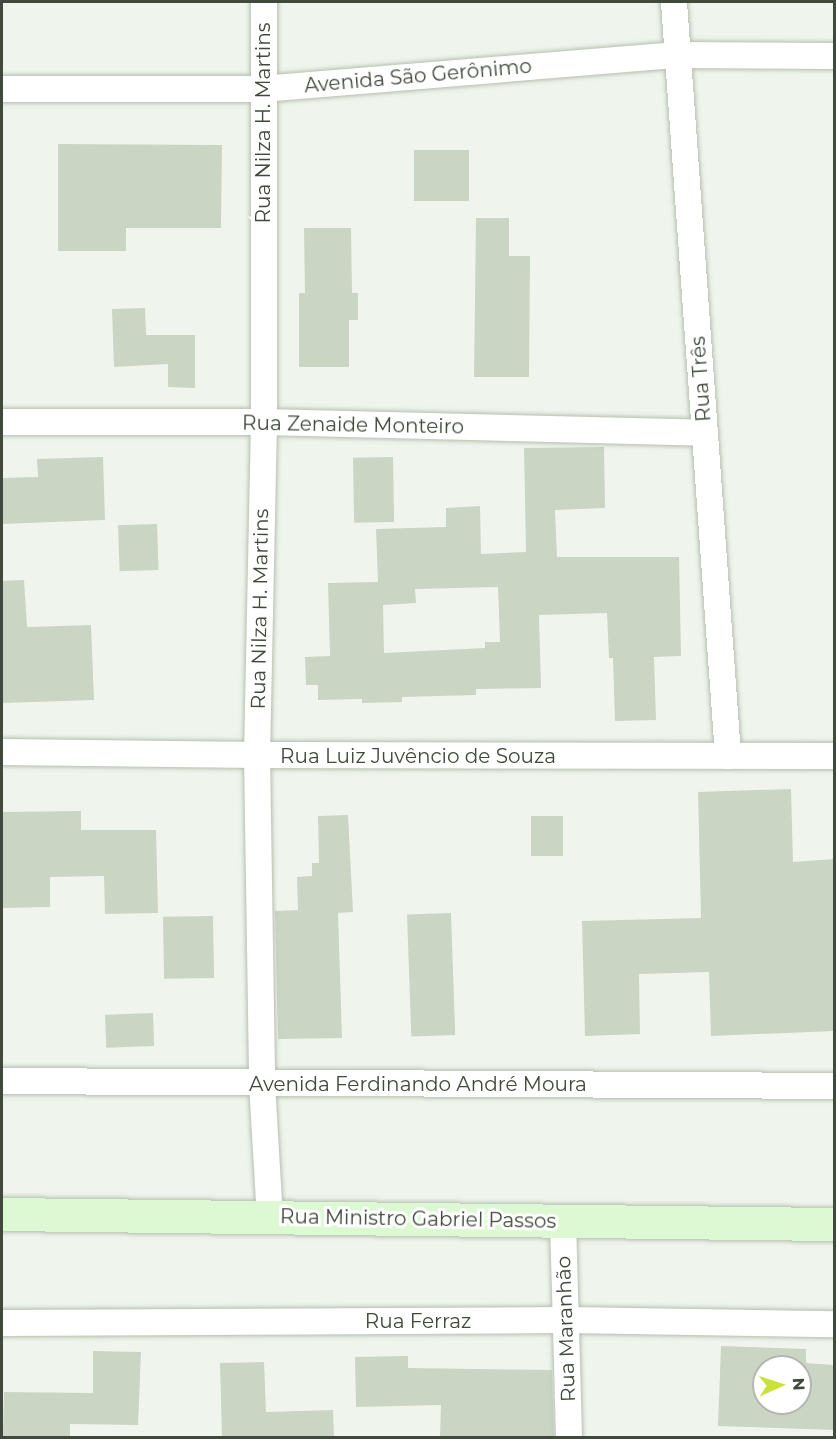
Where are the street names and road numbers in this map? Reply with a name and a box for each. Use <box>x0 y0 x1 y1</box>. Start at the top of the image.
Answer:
street label: Rua Nilza H. Martins <box>251 23 275 223</box>
street label: Avenida São Gerônimo <box>303 54 533 98</box>
street label: Rua Três <box>686 335 716 423</box>
street label: Rua Zenaide Monteiro <box>242 411 464 439</box>
street label: Rua Nilza H. Martins <box>246 508 274 710</box>
street label: Rua Luiz Juvêncio de Souza <box>280 744 556 768</box>
street label: Avenida Ferdinando André Moura <box>249 1072 587 1096</box>
street label: Rua Ministro Gabriel Passos <box>280 1205 556 1233</box>
street label: Rua Maranhão <box>551 1256 581 1402</box>
street label: Rua Ferraz <box>365 1309 471 1333</box>

